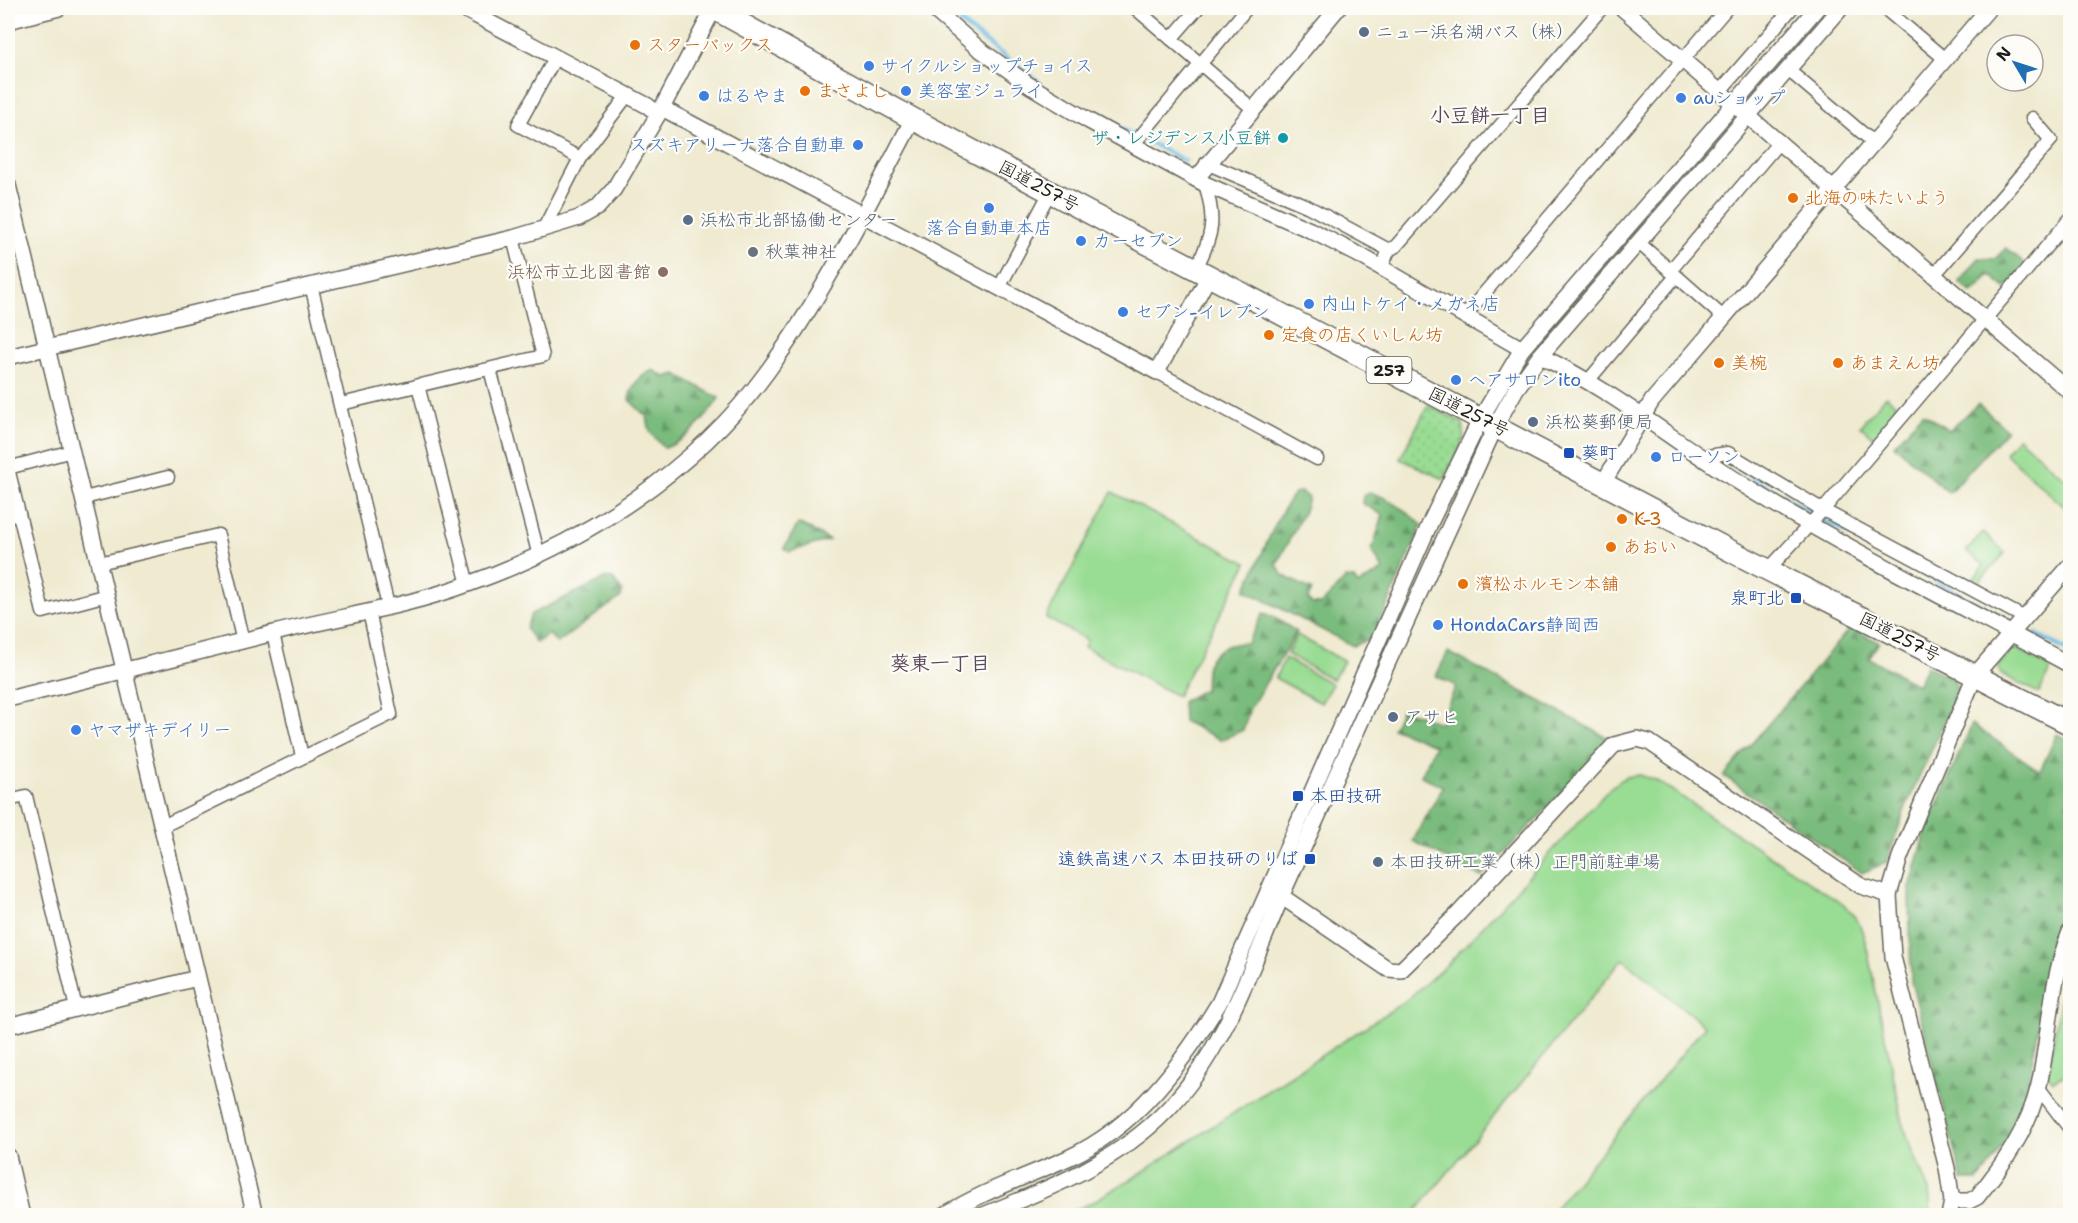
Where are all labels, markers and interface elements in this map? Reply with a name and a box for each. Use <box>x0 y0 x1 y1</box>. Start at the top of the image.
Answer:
place label: ニュー浜名湖バス（株） <box>1376 20 1574 44</box>
marker: ニュー浜名湖バス（株） <box>1357 25 1371 39</box>
place label: スターバックス <box>647 33 773 57</box>
north arrow <box>1985 33 2045 93</box>
marker: スターバックス <box>628 38 642 52</box>
text: N <box>1992 42 2016 65</box>
place label: サイクルショップチョイス <box>881 54 1093 78</box>
marker: サイクルショップチョイス <box>862 59 876 73</box>
place label: まさよし <box>817 79 889 103</box>
place label: 美容室ジュライ <box>918 79 1043 103</box>
place label: はるやま <box>716 84 788 108</box>
marker: まさよし <box>798 84 812 98</box>
marker: 美容室ジュライ <box>899 84 913 98</box>
place label: auショップ <box>1693 86 1786 110</box>
marker: はるやま <box>697 89 711 103</box>
marker: auショップ <box>1674 91 1688 105</box>
district label: 小豆餅一丁目 <box>1430 102 1550 128</box>
place label: ザ・レジデンス小豆餅 <box>1091 126 1271 150</box>
marker: ザ・レジデンス小豆餅 <box>1276 131 1290 145</box>
place label: スズキアリーナ落合自動車 <box>629 133 846 157</box>
marker: スズキアリーナ落合自動車 <box>851 138 865 152</box>
street label: 国道257号 <box>994 155 1084 217</box>
place label: 北海の味たいよう <box>1805 186 1949 210</box>
marker: 北海の味たいよう <box>1786 191 1800 205</box>
marker: 落合自動車本店 <box>982 201 996 215</box>
place label: 浜松市北部協働センター <box>700 208 897 232</box>
marker: 浜松市北部協働センター <box>681 213 695 227</box>
place label: 落合自動車本店 <box>926 216 1052 240</box>
place label: カーセブン <box>1093 229 1183 253</box>
marker: カーセブン <box>1074 234 1088 248</box>
place label: 秋葉神社 <box>765 240 837 264</box>
marker: 秋葉神社 <box>746 245 760 259</box>
place label: 浜松市立北図書館 <box>507 260 651 284</box>
marker: 浜松市立北図書館 <box>656 265 670 279</box>
place label: 内山トケイ・メガネ店 <box>1321 292 1500 316</box>
marker: 内山トケイ・メガネ店 <box>1302 297 1316 311</box>
place label: セブン-イレブン <box>1135 300 1270 324</box>
marker: セブン-イレブン <box>1116 305 1130 319</box>
place label: 定食の店くいしん坊 <box>1281 323 1443 347</box>
marker: 定食の店くいしん坊 <box>1262 328 1276 342</box>
place label: 美椀 <box>1731 351 1767 375</box>
place label: あまえん坊 <box>1850 351 1940 375</box>
marker: 美椀 <box>1712 356 1726 370</box>
marker: あまえん坊 <box>1831 356 1845 370</box>
road number: 257 <box>1366 357 1412 383</box>
place label: ヘアサロンito <box>1468 368 1581 392</box>
marker: ヘアサロンito <box>1449 373 1463 387</box>
street label: 国道257号 <box>1424 381 1514 443</box>
place label: 浜松葵郵便局 <box>1545 410 1653 434</box>
marker: 浜松葵郵便局 <box>1526 415 1540 429</box>
place label: 葵町 <box>1581 441 1617 465</box>
place label: ローソン <box>1668 445 1740 469</box>
marker: 葵町 <box>1562 446 1576 460</box>
marker: ローソン <box>1649 450 1663 464</box>
place label: K-3 <box>1634 507 1662 531</box>
marker: K-3 <box>1615 512 1629 526</box>
place label: あおい <box>1623 535 1677 559</box>
marker: あおい <box>1604 540 1618 554</box>
place label: 濱松ホルモン本舗 <box>1475 572 1619 596</box>
marker: 濱松ホルモン本舗 <box>1456 577 1470 591</box>
place label: 泉町北 <box>1730 586 1784 610</box>
marker: 泉町北 <box>1789 591 1803 605</box>
street label: 国道257号 <box>1855 606 1945 668</box>
place label: HondaCars静岡西 <box>1450 613 1600 637</box>
marker: HondaCars静岡西 <box>1431 618 1445 632</box>
district label: 葵東一丁目 <box>890 650 990 676</box>
place label: アサヒ <box>1405 705 1459 729</box>
marker: アサヒ <box>1386 710 1400 724</box>
place label: ヤマザキデイリー <box>88 718 231 742</box>
marker: ヤマザキデイリー <box>69 723 83 737</box>
place label: 本田技研 <box>1310 784 1382 808</box>
marker: 本田技研 <box>1291 789 1305 803</box>
place label: 遠鉄高速バス 本田技研のりば <box>1058 847 1298 871</box>
place label: 本田技研工業（株）正門前駐車場 <box>1390 850 1660 874</box>
marker: 遠鉄高速バス 本田技研のりば <box>1303 852 1317 866</box>
marker: 本田技研工業（株）正門前駐車場 <box>1371 855 1385 869</box>

